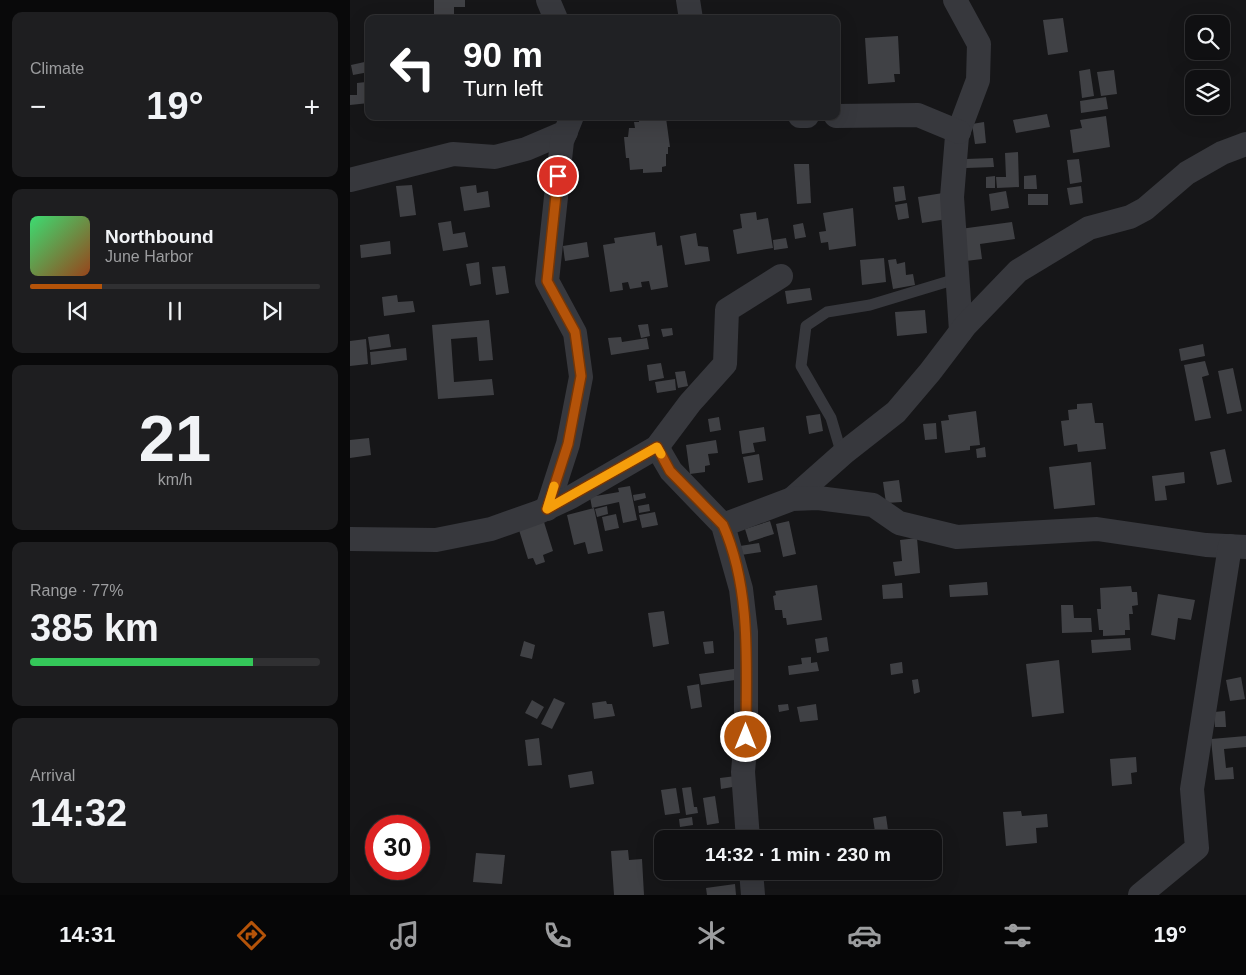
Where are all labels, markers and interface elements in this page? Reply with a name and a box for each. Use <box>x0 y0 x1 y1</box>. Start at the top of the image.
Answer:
map controls <box>1185 15 1230 115</box>
button: search <box>1185 15 1230 60</box>
icon: left <box>380 35 445 100</box>
text: 90 m <box>463 35 543 74</box>
text: Climate <box>30 60 84 77</box>
button: layers <box>1185 70 1230 115</box>
text: Turn left <box>463 76 543 101</box>
text: 19° <box>146 85 204 127</box>
text: − <box>30 91 46 122</box>
text: + <box>304 91 320 122</box>
pin <box>537 155 579 197</box>
icon: arrive <box>544 162 572 190</box>
text: Northbound <box>105 226 214 247</box>
text: June Harbor <box>105 248 193 265</box>
icon: previous <box>64 297 92 325</box>
icon: pause <box>161 297 189 325</box>
icon: next <box>258 297 286 325</box>
text: 21 <box>139 402 211 475</box>
text: km/h <box>158 471 192 488</box>
text: Range · 77% <box>30 582 123 599</box>
text: 385 km <box>30 607 159 649</box>
position arrow <box>719 710 771 762</box>
text: Arrival <box>30 767 75 784</box>
text: 14:32 <box>30 792 127 834</box>
speed limit sign: 30 <box>365 815 430 880</box>
text: 14:32 · 1 min · 230 m <box>705 844 891 865</box>
icon: directions <box>234 918 269 953</box>
icon: music <box>387 918 422 953</box>
icon: phone <box>540 918 575 953</box>
icon: climate <box>694 918 729 953</box>
icon: car <box>847 918 882 953</box>
icon: filters <box>1000 918 1035 953</box>
text: 14:31 <box>59 922 115 947</box>
text: 19° <box>1154 922 1187 947</box>

